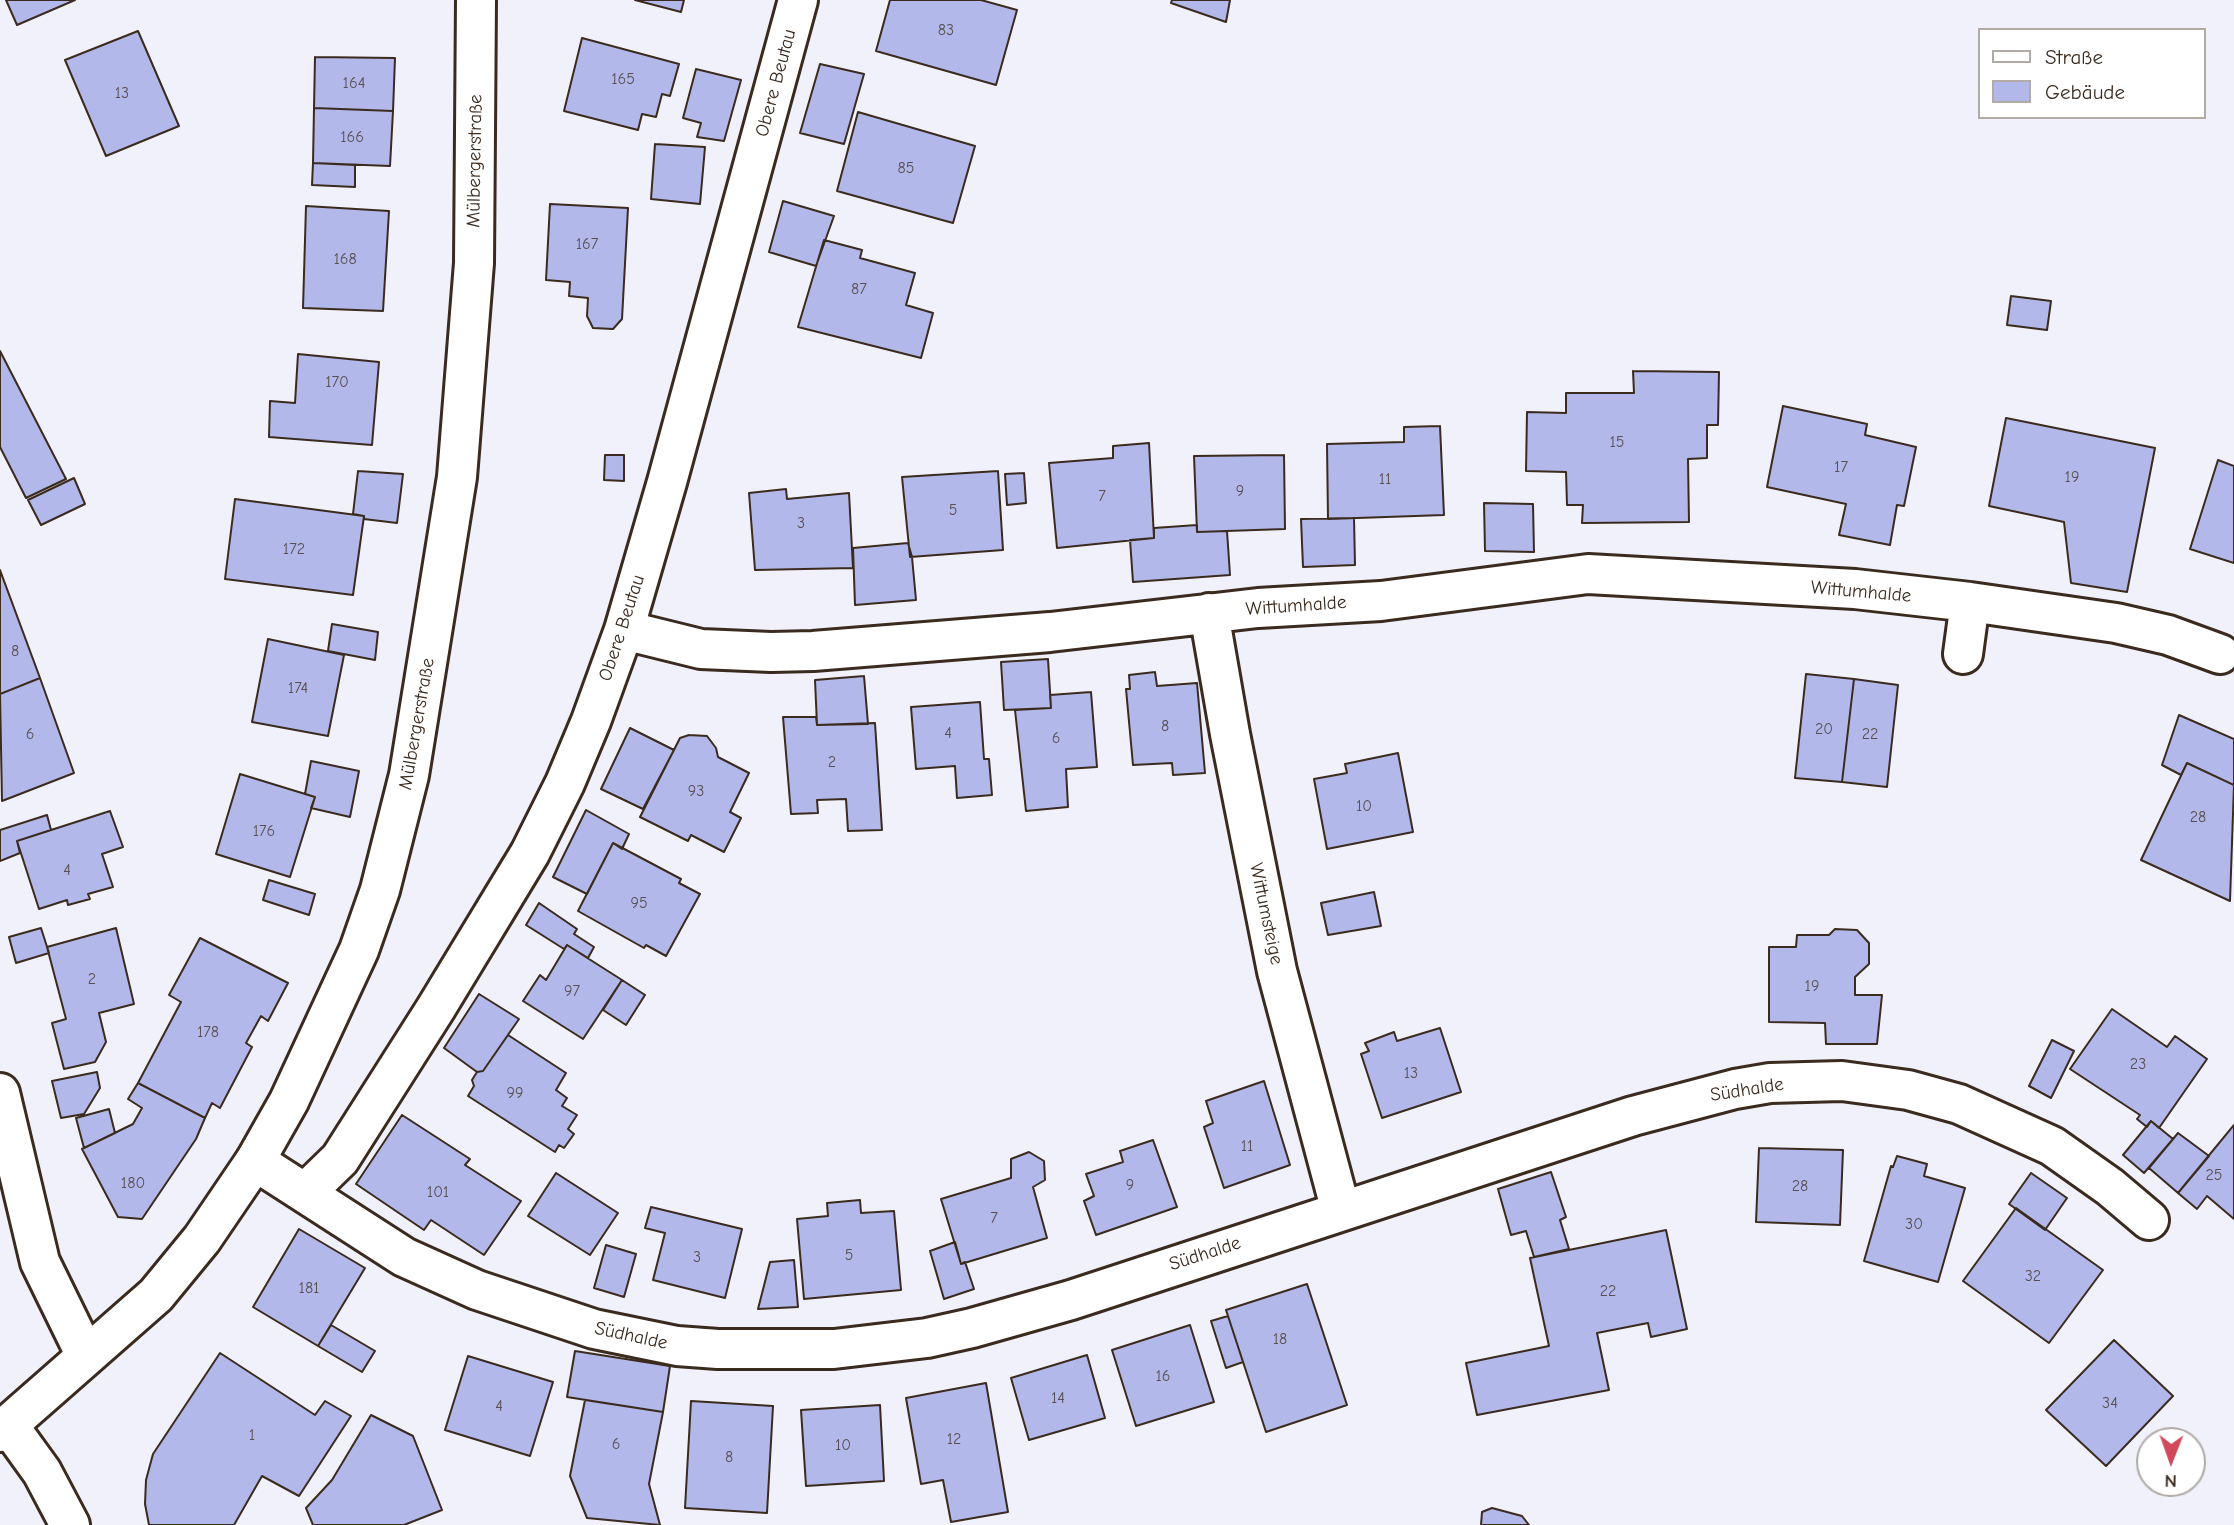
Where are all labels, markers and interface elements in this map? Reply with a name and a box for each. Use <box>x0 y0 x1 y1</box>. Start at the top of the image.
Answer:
house number: 83 <box>938 20 954 40</box>
street label: Obere Beutau <box>751 27 801 139</box>
legend <box>1979 28 2206 119</box>
text: Straße <box>2045 45 2103 69</box>
house number: 165 <box>611 69 635 89</box>
house number: 164 <box>343 73 365 93</box>
text: Gebäude <box>2045 80 2125 104</box>
house number: 13 <box>115 83 129 103</box>
street label: Mülbergerstraße <box>462 94 488 228</box>
house number: 166 <box>340 127 364 147</box>
house number: 85 <box>898 158 914 178</box>
house number: 167 <box>576 234 598 254</box>
house number: 168 <box>333 249 357 269</box>
house number: 87 <box>851 279 867 299</box>
house number: 170 <box>325 372 349 392</box>
house number: 15 <box>1609 432 1625 452</box>
house number: 17 <box>1834 457 1848 477</box>
house number: 19 <box>2065 467 2079 487</box>
house number: 11 <box>1379 469 1391 489</box>
house number: 9 <box>1236 481 1244 501</box>
house number: 7 <box>1098 486 1106 506</box>
house number: 5 <box>949 500 957 520</box>
house number: 3 <box>797 513 805 533</box>
house number: 172 <box>283 539 305 559</box>
street label: Obere Beutau <box>594 572 650 684</box>
street label: Wittumhalde <box>1810 576 1912 608</box>
street label: Wittumhalde <box>1245 591 1347 621</box>
house number: 8 <box>11 641 19 661</box>
street label: Mülbergerstraße <box>394 656 440 792</box>
house number: 174 <box>288 678 308 698</box>
house number: 8 <box>1161 716 1169 736</box>
house number: 20 <box>1815 719 1833 739</box>
house number: 4 <box>944 723 952 743</box>
house number: 6 <box>26 724 34 744</box>
house number: 22 <box>1862 724 1878 744</box>
house number: 6 <box>1052 728 1060 748</box>
house number: 2 <box>828 752 836 772</box>
house number: 93 <box>688 781 704 801</box>
house number: 10 <box>1356 796 1372 816</box>
house number: 28 <box>2190 807 2206 827</box>
house number: 176 <box>253 821 275 841</box>
house number: 4 <box>63 860 71 880</box>
street label: Wittumsteige <box>1244 861 1288 967</box>
house number: 95 <box>630 893 648 913</box>
house number: 2 <box>88 969 96 989</box>
house number: 19 <box>1805 976 1819 996</box>
house number: 97 <box>564 981 580 1001</box>
house number: 178 <box>197 1022 219 1042</box>
house number: 23 <box>2130 1054 2146 1074</box>
house number: 13 <box>1404 1063 1418 1083</box>
street label: Südhalde <box>1709 1073 1785 1107</box>
house number: 99 <box>507 1083 523 1103</box>
house number: 11 <box>1241 1136 1253 1156</box>
house number: 25 <box>2205 1165 2223 1185</box>
house number: 180 <box>121 1173 145 1193</box>
house number: 9 <box>1126 1175 1134 1195</box>
house number: 28 <box>1792 1176 1808 1196</box>
house number: 101 <box>427 1182 449 1202</box>
house number: 7 <box>990 1208 998 1228</box>
house number: 30 <box>1905 1214 1923 1234</box>
street label: Südhalde <box>1166 1232 1244 1276</box>
house number: 5 <box>845 1245 853 1265</box>
house number: 3 <box>693 1247 701 1267</box>
house number: 32 <box>2025 1266 2041 1286</box>
house number: 181 <box>299 1278 319 1298</box>
house number: 22 <box>1600 1281 1616 1301</box>
street label: Südhalde <box>592 1317 670 1355</box>
house number: 18 <box>1273 1329 1287 1349</box>
house number: 16 <box>1155 1366 1171 1386</box>
house number: 14 <box>1051 1388 1065 1408</box>
house number: 34 <box>2102 1393 2118 1413</box>
house number: 4 <box>495 1396 503 1416</box>
house number: 1 <box>249 1425 255 1445</box>
north arrow <box>2136 1427 2206 1497</box>
house number: 12 <box>947 1429 961 1449</box>
house number: 6 <box>612 1434 620 1454</box>
house number: 10 <box>835 1435 851 1455</box>
house number: 8 <box>725 1447 733 1467</box>
text: N <box>2164 1470 2177 1492</box>

